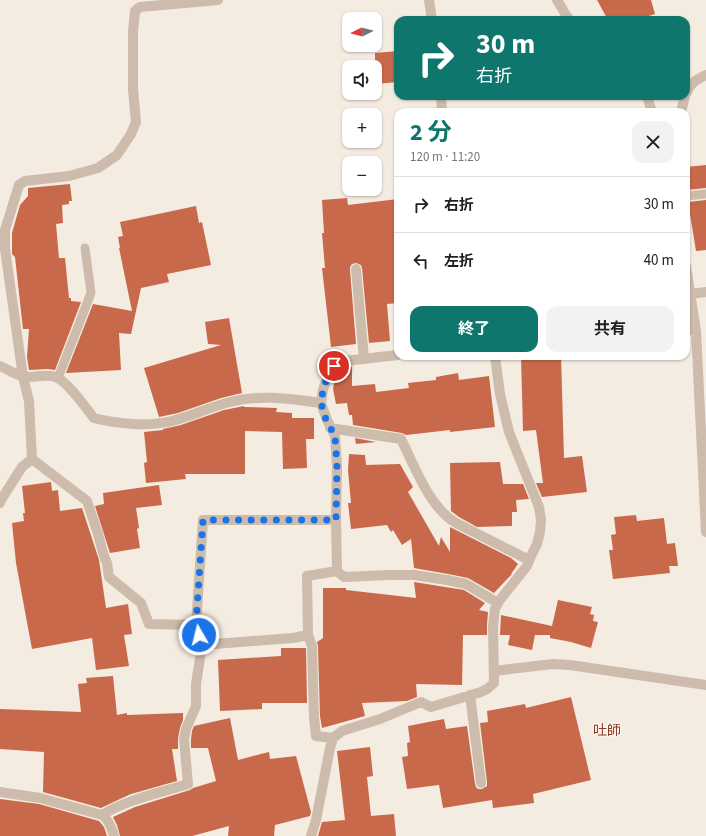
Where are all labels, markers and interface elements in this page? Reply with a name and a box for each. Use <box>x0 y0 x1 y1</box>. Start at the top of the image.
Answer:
north arrow <box>342 12 382 52</box>
map controls <box>342 12 382 196</box>
text: 30 m <box>476 24 535 64</box>
icon: right <box>410 32 462 84</box>
button: sound <box>342 60 382 100</box>
text: 右折 <box>476 64 512 89</box>
button: + <box>342 108 382 148</box>
text: 2 分 <box>410 115 451 150</box>
button: close <box>632 121 674 163</box>
text: 120 m · 11:20 <box>410 148 480 166</box>
button: − <box>342 156 382 196</box>
icon: right <box>410 194 432 216</box>
text: 30 m <box>644 194 674 215</box>
text: 右折 <box>444 195 474 216</box>
icon: left <box>410 250 432 272</box>
text: 40 m <box>644 250 674 271</box>
text: 左折 <box>444 251 474 272</box>
button: 終了 <box>410 306 538 352</box>
button: 共有 <box>546 306 674 352</box>
pin <box>317 349 351 383</box>
icon: arrive <box>323 355 345 377</box>
position arrow <box>178 614 220 656</box>
district label: 吐師 <box>593 721 621 741</box>

